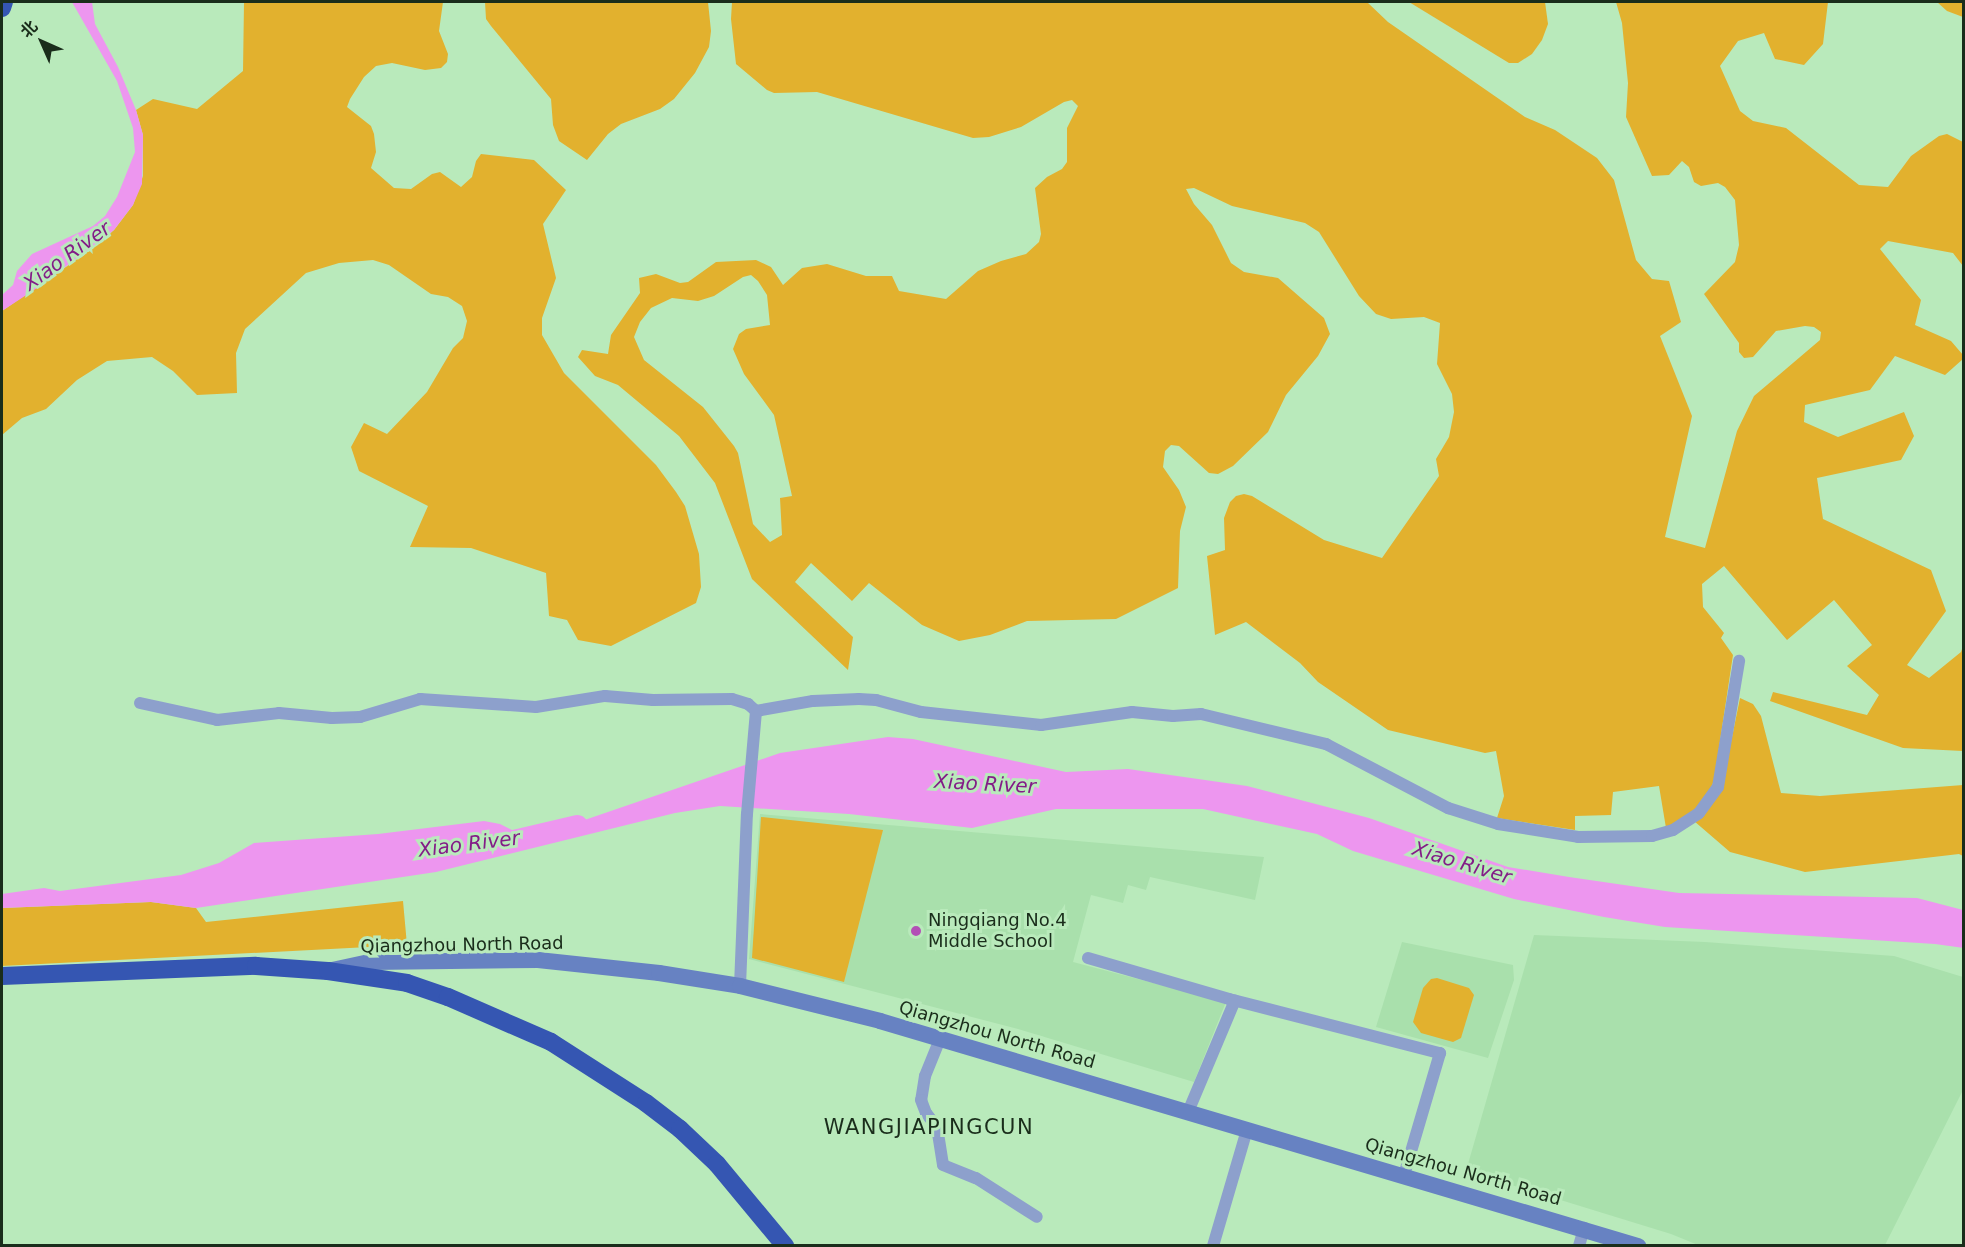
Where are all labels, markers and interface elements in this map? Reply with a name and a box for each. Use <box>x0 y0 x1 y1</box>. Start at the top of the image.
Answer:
north arrow <box>12 12 72 72</box>
text: 北 <box>17 17 41 41</box>
water label: Xiao River <box>19 216 115 296</box>
water label: Xiao River <box>933 769 1037 799</box>
water label: Xiao River <box>417 826 521 862</box>
water label: Xiao River <box>1410 837 1514 889</box>
place label: Ningqiang No.4 Middle School <box>928 910 1067 952</box>
marker: Ningqiang No.4 Middle School <box>909 924 923 938</box>
street label: Qiangzhou North Road <box>360 932 564 958</box>
street label: Qiangzhou North Road <box>896 997 1098 1073</box>
district label: WANGJIAPINGCUN <box>824 1114 1034 1140</box>
street label: Qiangzhou North Road <box>1362 1134 1564 1210</box>

